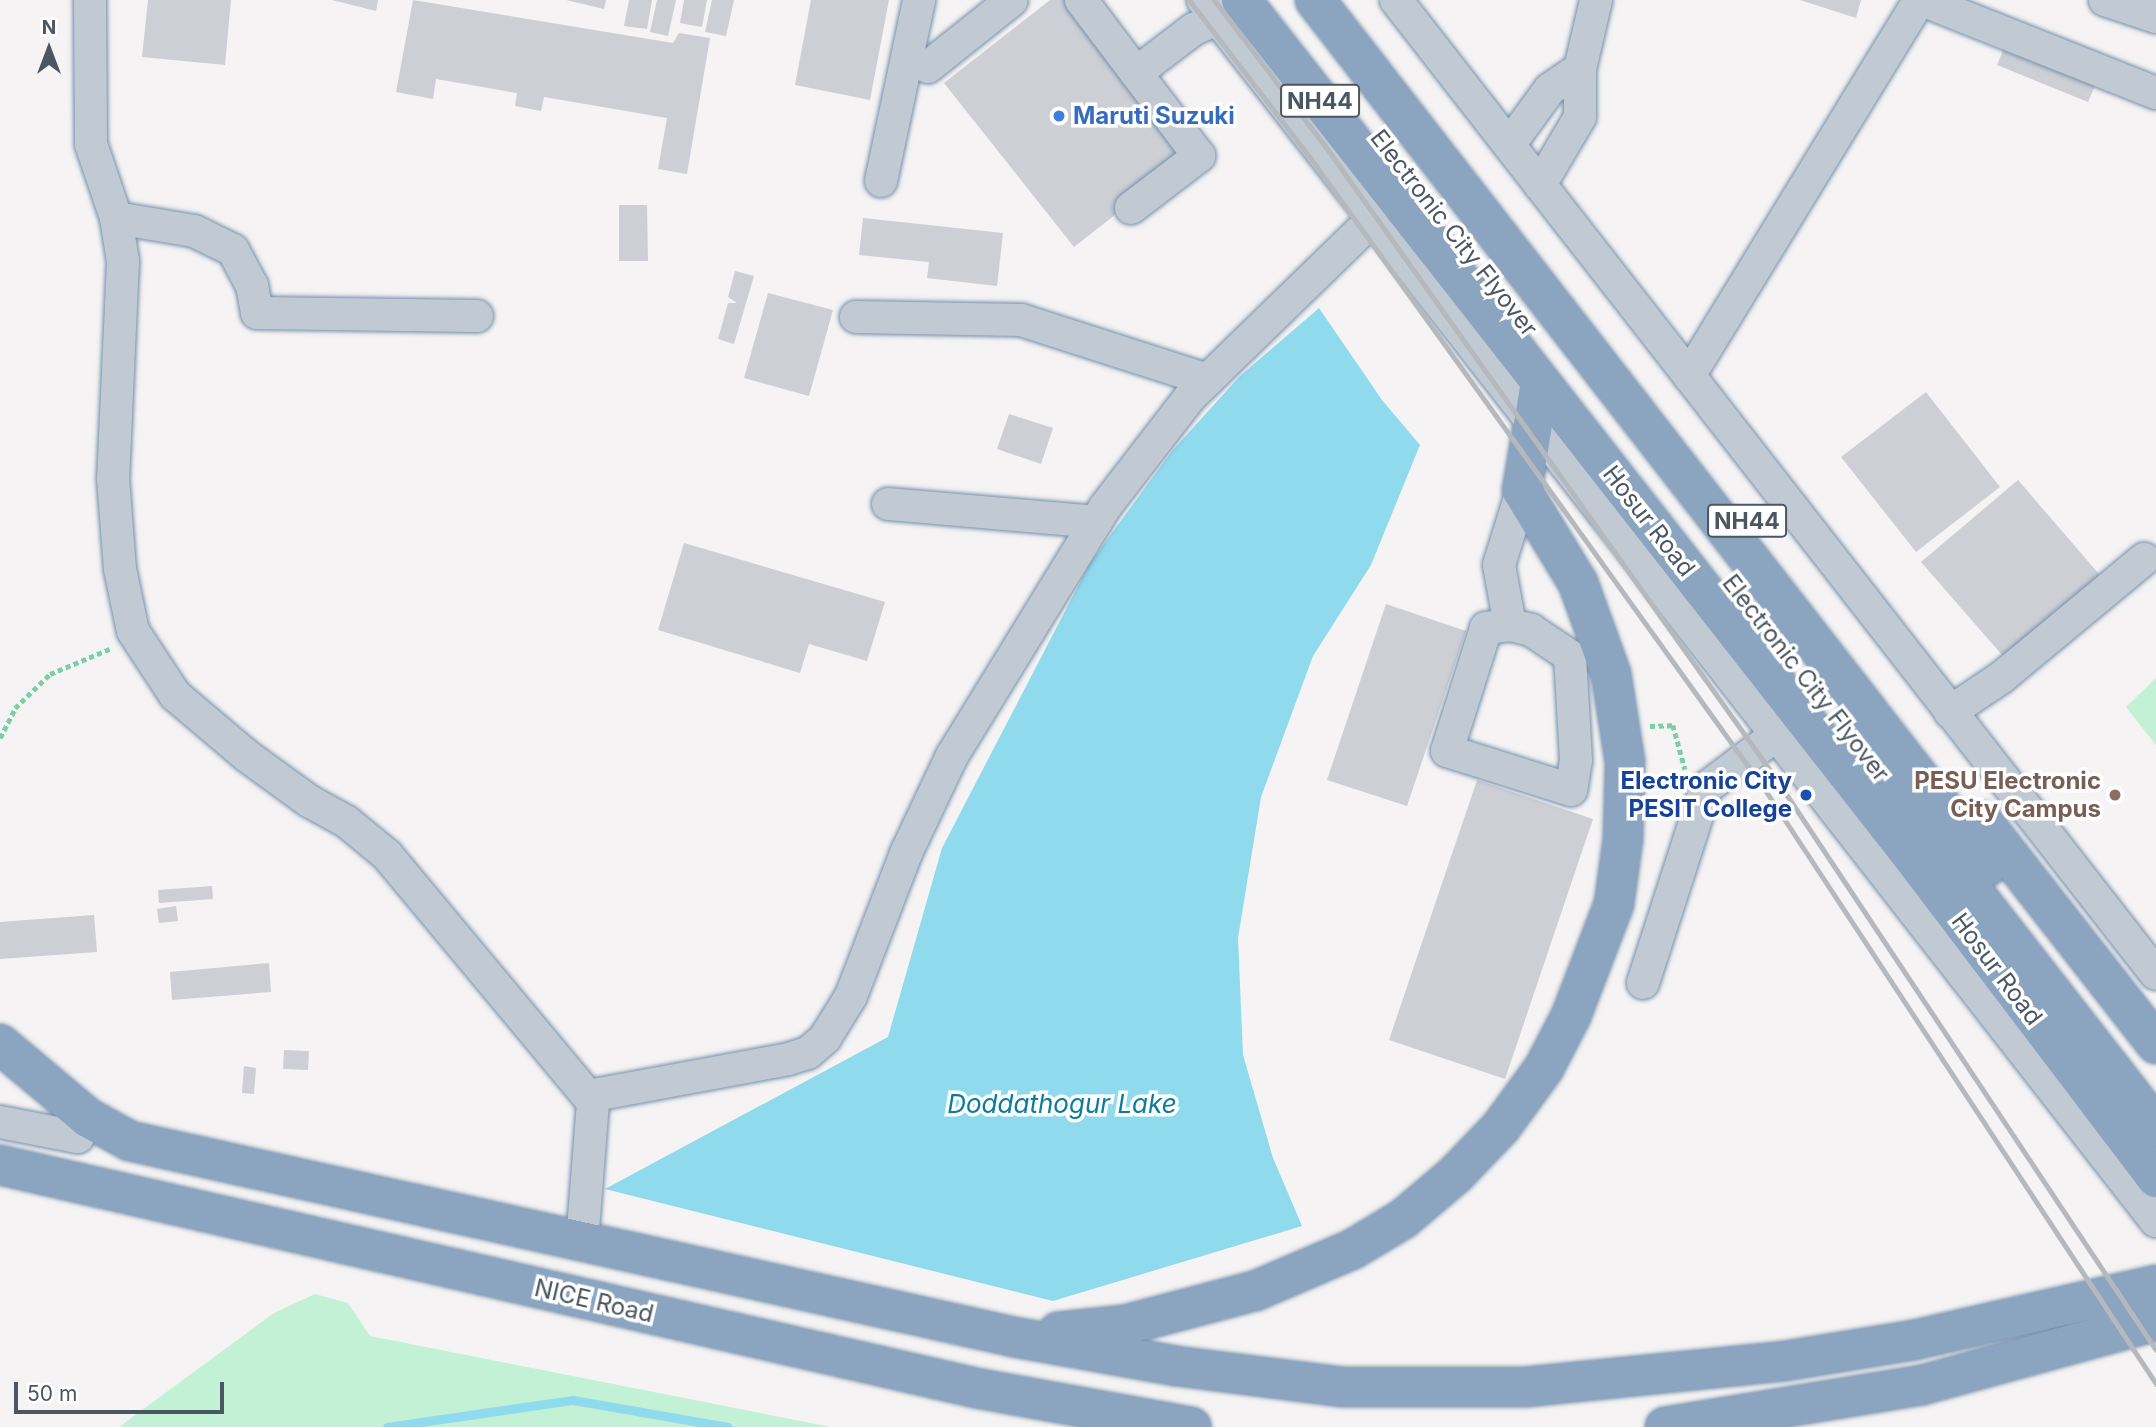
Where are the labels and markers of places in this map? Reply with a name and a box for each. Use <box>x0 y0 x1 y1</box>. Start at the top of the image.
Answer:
place label: Maruti Suzuki <box>1073 102 1235 130</box>
marker: Maruti Suzuki <box>1051 108 1067 124</box>
place label: Electronic City PESIT College <box>1621 767 1792 823</box>
place label: PESU Electronic City Campus <box>1914 767 2101 823</box>
marker: Electronic City PESIT College <box>1798 787 1814 803</box>
marker: PESU Electronic City Campus <box>2107 787 2123 803</box>

